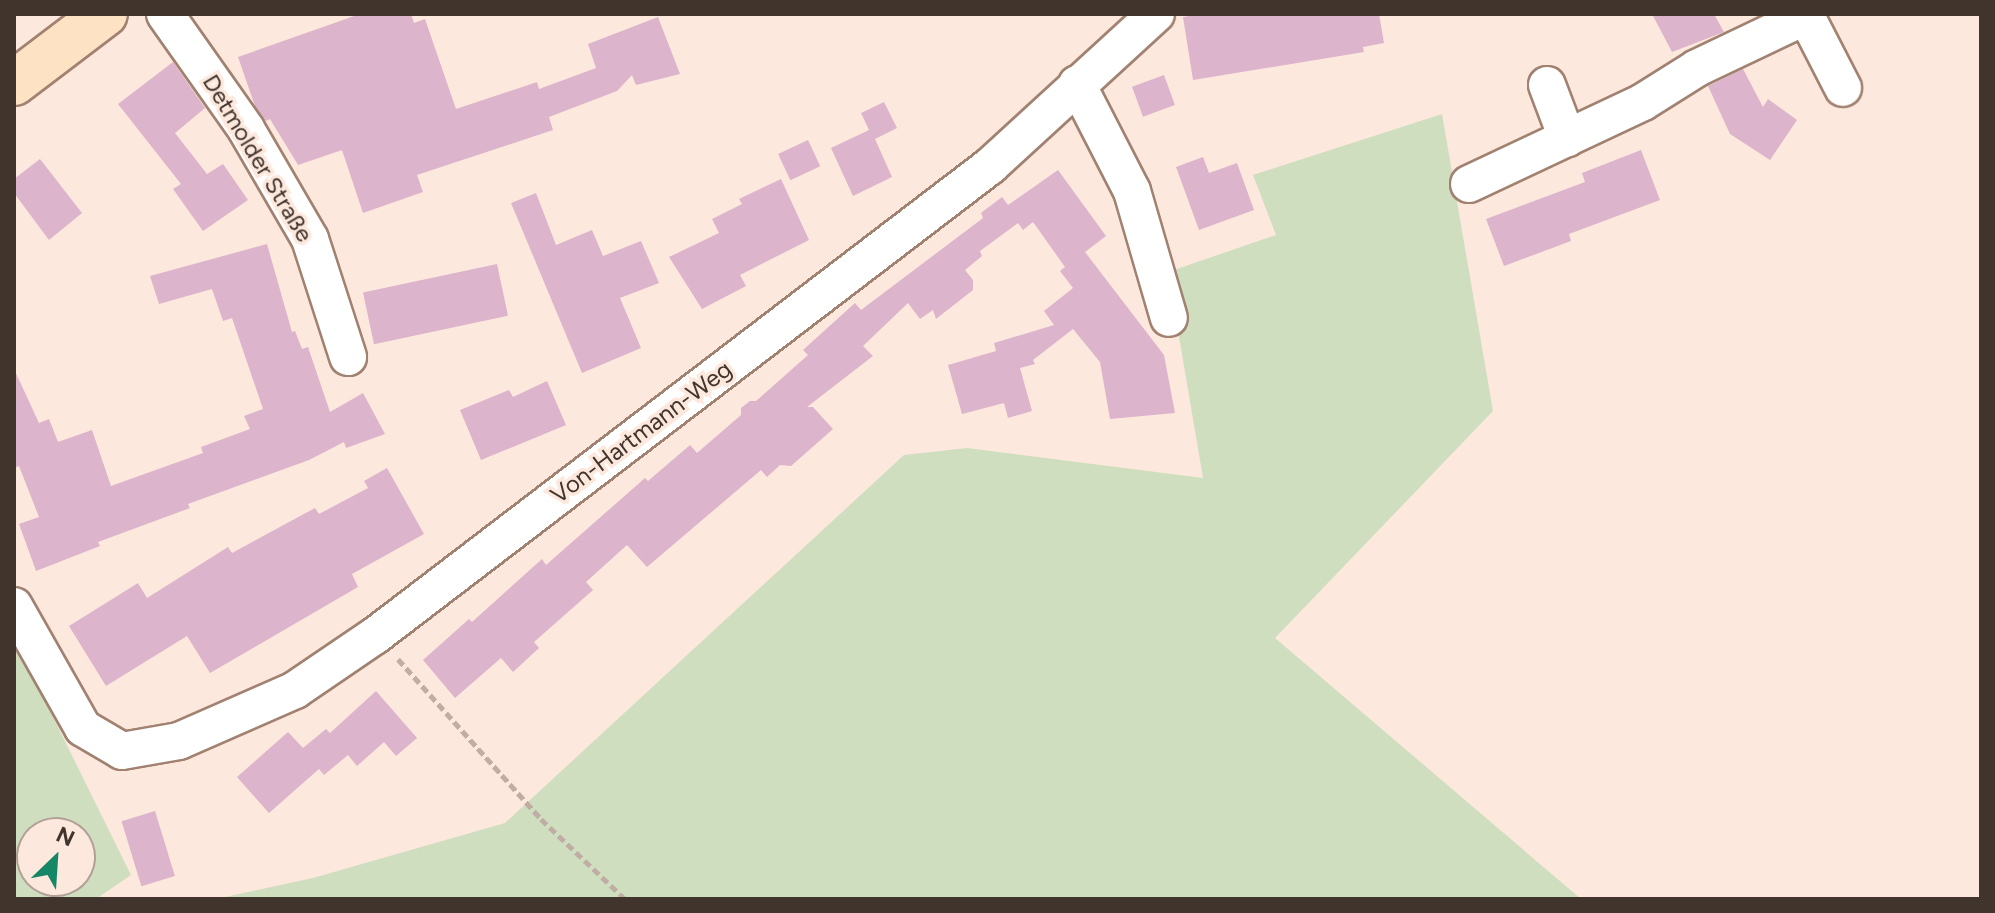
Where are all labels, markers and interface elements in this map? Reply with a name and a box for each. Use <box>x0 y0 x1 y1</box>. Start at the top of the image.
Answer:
street label: Detmolder Straße <box>197 69 319 247</box>
street label: Von-Hartmann-Weg <box>545 355 737 509</box>
north arrow <box>16 817 96 897</box>
text: N <box>52 821 79 852</box>

